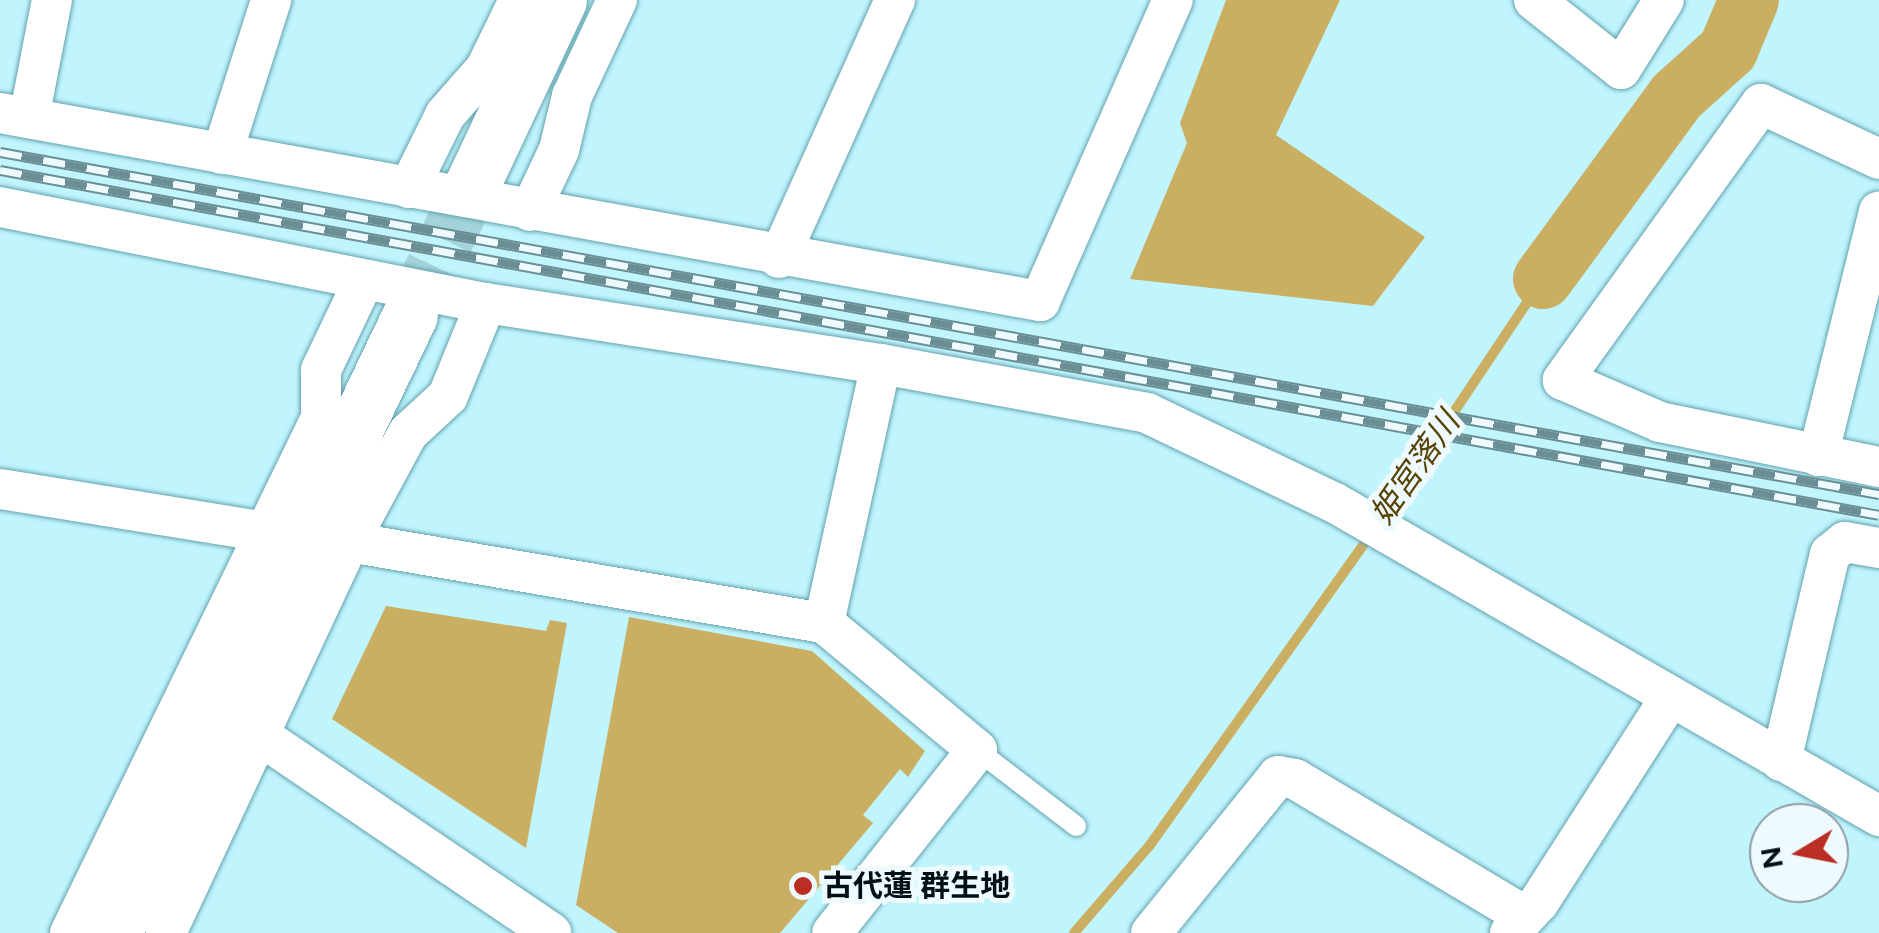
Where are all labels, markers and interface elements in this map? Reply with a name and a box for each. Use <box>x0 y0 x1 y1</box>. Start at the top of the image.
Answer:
water label: 姫宮落川 <box>1363 405 1467 531</box>
north arrow <box>1749 803 1849 903</box>
text: N <box>1753 844 1790 871</box>
place label: 古代蓮 群生地 <box>823 868 1010 904</box>
marker: 古代蓮 群生地 <box>792 875 814 897</box>

